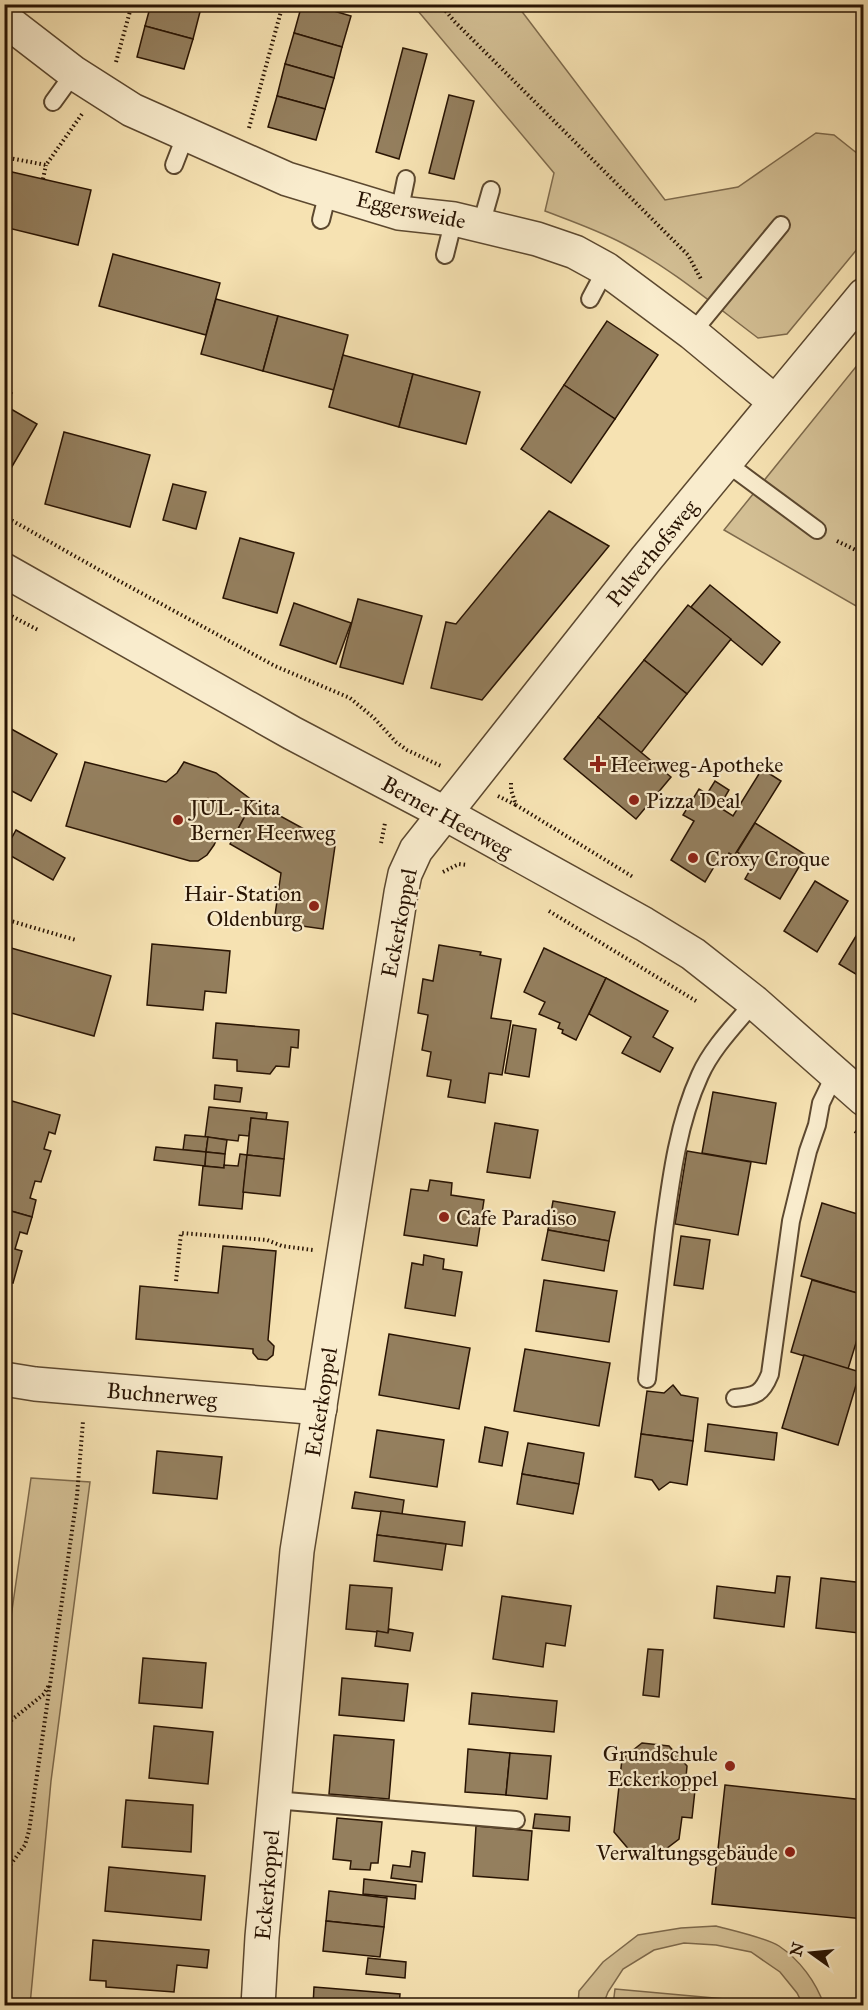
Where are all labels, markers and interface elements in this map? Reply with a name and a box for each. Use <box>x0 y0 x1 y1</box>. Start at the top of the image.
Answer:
street label: Eggersweide <box>354 185 468 235</box>
street label: Pulverhofsweg <box>601 493 704 612</box>
place label: Heerweg-Apotheke <box>610 751 784 778</box>
marker: Heerweg-Apotheke <box>591 757 605 771</box>
street label: Berner Heerweg <box>377 770 518 864</box>
place label: Pizza Deal <box>646 787 741 814</box>
marker: Pizza Deal <box>627 793 641 807</box>
place label: JUL-Kita Berner Heerweg <box>188 794 336 846</box>
marker: JUL-Kita Berner Heerweg <box>171 813 185 827</box>
place label: Croxy Croque <box>705 845 830 872</box>
marker: Croxy Croque <box>686 851 700 865</box>
street label: Eckerkoppel <box>375 866 423 980</box>
place label: Hair-Station Oldenburg <box>184 880 303 932</box>
marker: Hair-Station Oldenburg <box>307 899 321 913</box>
place label: Cafe Paradiso <box>456 1204 577 1231</box>
marker: Cafe Paradiso <box>437 1210 451 1224</box>
street label: Eckerkoppel <box>299 1345 343 1459</box>
street label: Buchnerweg <box>106 1377 219 1413</box>
place label: Grundschule Eckerkoppel <box>603 1740 718 1792</box>
marker: Grundschule Eckerkoppel <box>723 1759 737 1773</box>
street label: Eckerkoppel <box>249 1829 285 1941</box>
place label: Verwaltungsgebäude <box>595 1839 778 1866</box>
marker: Verwaltungsgebäude <box>783 1845 797 1859</box>
north arrow <box>781 1923 841 1983</box>
text: N <box>786 1940 808 1958</box>

